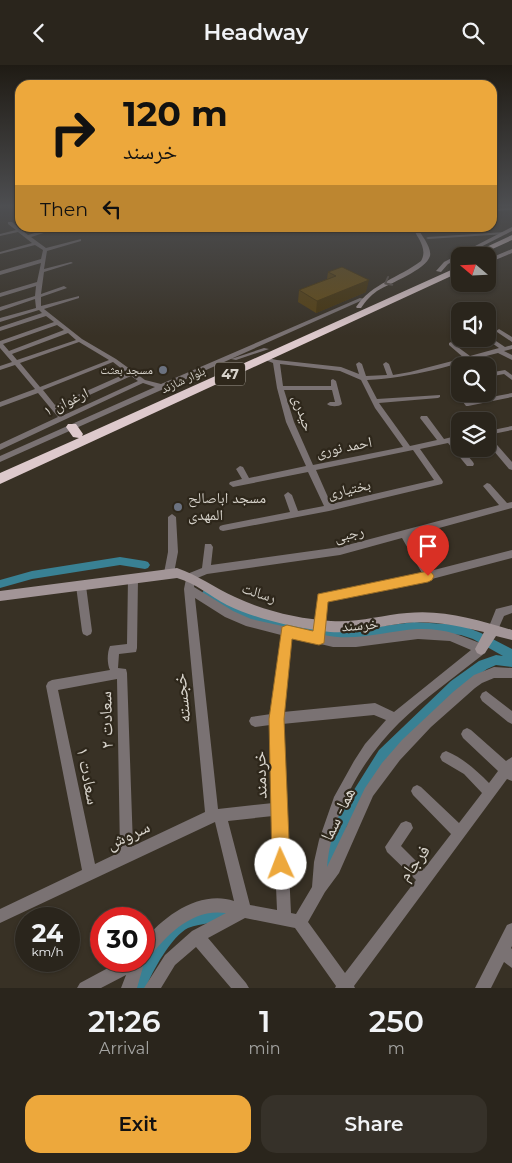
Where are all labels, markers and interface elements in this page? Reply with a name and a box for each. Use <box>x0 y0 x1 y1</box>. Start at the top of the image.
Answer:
icon: back <box>25 19 53 47</box>
text: Headway <box>203 19 309 46</box>
icon: search <box>459 19 487 47</box>
text: 120 m <box>123 92 228 135</box>
icon: right <box>40 100 105 165</box>
text: خرسند <box>123 138 177 165</box>
icon: left <box>98 195 126 223</box>
text: Then <box>40 198 88 221</box>
north arrow <box>451 247 496 293</box>
map controls <box>451 247 496 457</box>
one-way arrow <box>384 276 393 286</box>
button: sound <box>451 302 496 347</box>
button: search <box>451 357 496 402</box>
place label: مسجد بعثت <box>100 362 153 377</box>
street label: بلوار شازند <box>158 363 207 397</box>
road number: 47 <box>215 363 245 385</box>
marker: مسجد بعثت <box>157 364 169 376</box>
street label: ارغوان ۱ <box>40 383 92 421</box>
street label: حیدری <box>288 392 319 434</box>
button: layers <box>451 412 496 457</box>
street label: احمد نوری <box>314 432 374 462</box>
street label: بختیاری <box>325 474 373 504</box>
place label: مسجد اباصالح المهدی <box>188 488 266 525</box>
marker: مسجد اباصالح المهدی <box>172 501 184 513</box>
street label: رجبی <box>332 521 366 547</box>
pin <box>407 525 449 576</box>
icon: arrive <box>414 532 442 560</box>
street label: رسالت <box>240 578 279 607</box>
street label: خرسند <box>341 613 380 636</box>
street label: خجسته <box>168 672 196 724</box>
street label: سعادت ۲ <box>94 691 118 749</box>
street label: سعادت ۱ <box>72 745 104 807</box>
street label: خردمند <box>248 751 272 799</box>
street label: هما- سما <box>316 784 360 844</box>
street label: سروش <box>103 815 153 855</box>
position arrow <box>254 837 306 889</box>
street label: فرجام <box>393 841 436 886</box>
speed limit sign: 30 <box>90 907 155 972</box>
text: 24 <box>32 918 63 948</box>
text: km/h <box>31 944 64 959</box>
text: 21:26 <box>88 1003 161 1040</box>
text: 1 <box>259 1003 270 1040</box>
text: 250 <box>369 1003 424 1040</box>
text: Arrival <box>99 1039 150 1058</box>
text: min <box>249 1039 281 1058</box>
text: m <box>388 1039 405 1058</box>
button: Exit <box>25 1095 251 1153</box>
button: Share <box>261 1095 487 1153</box>

